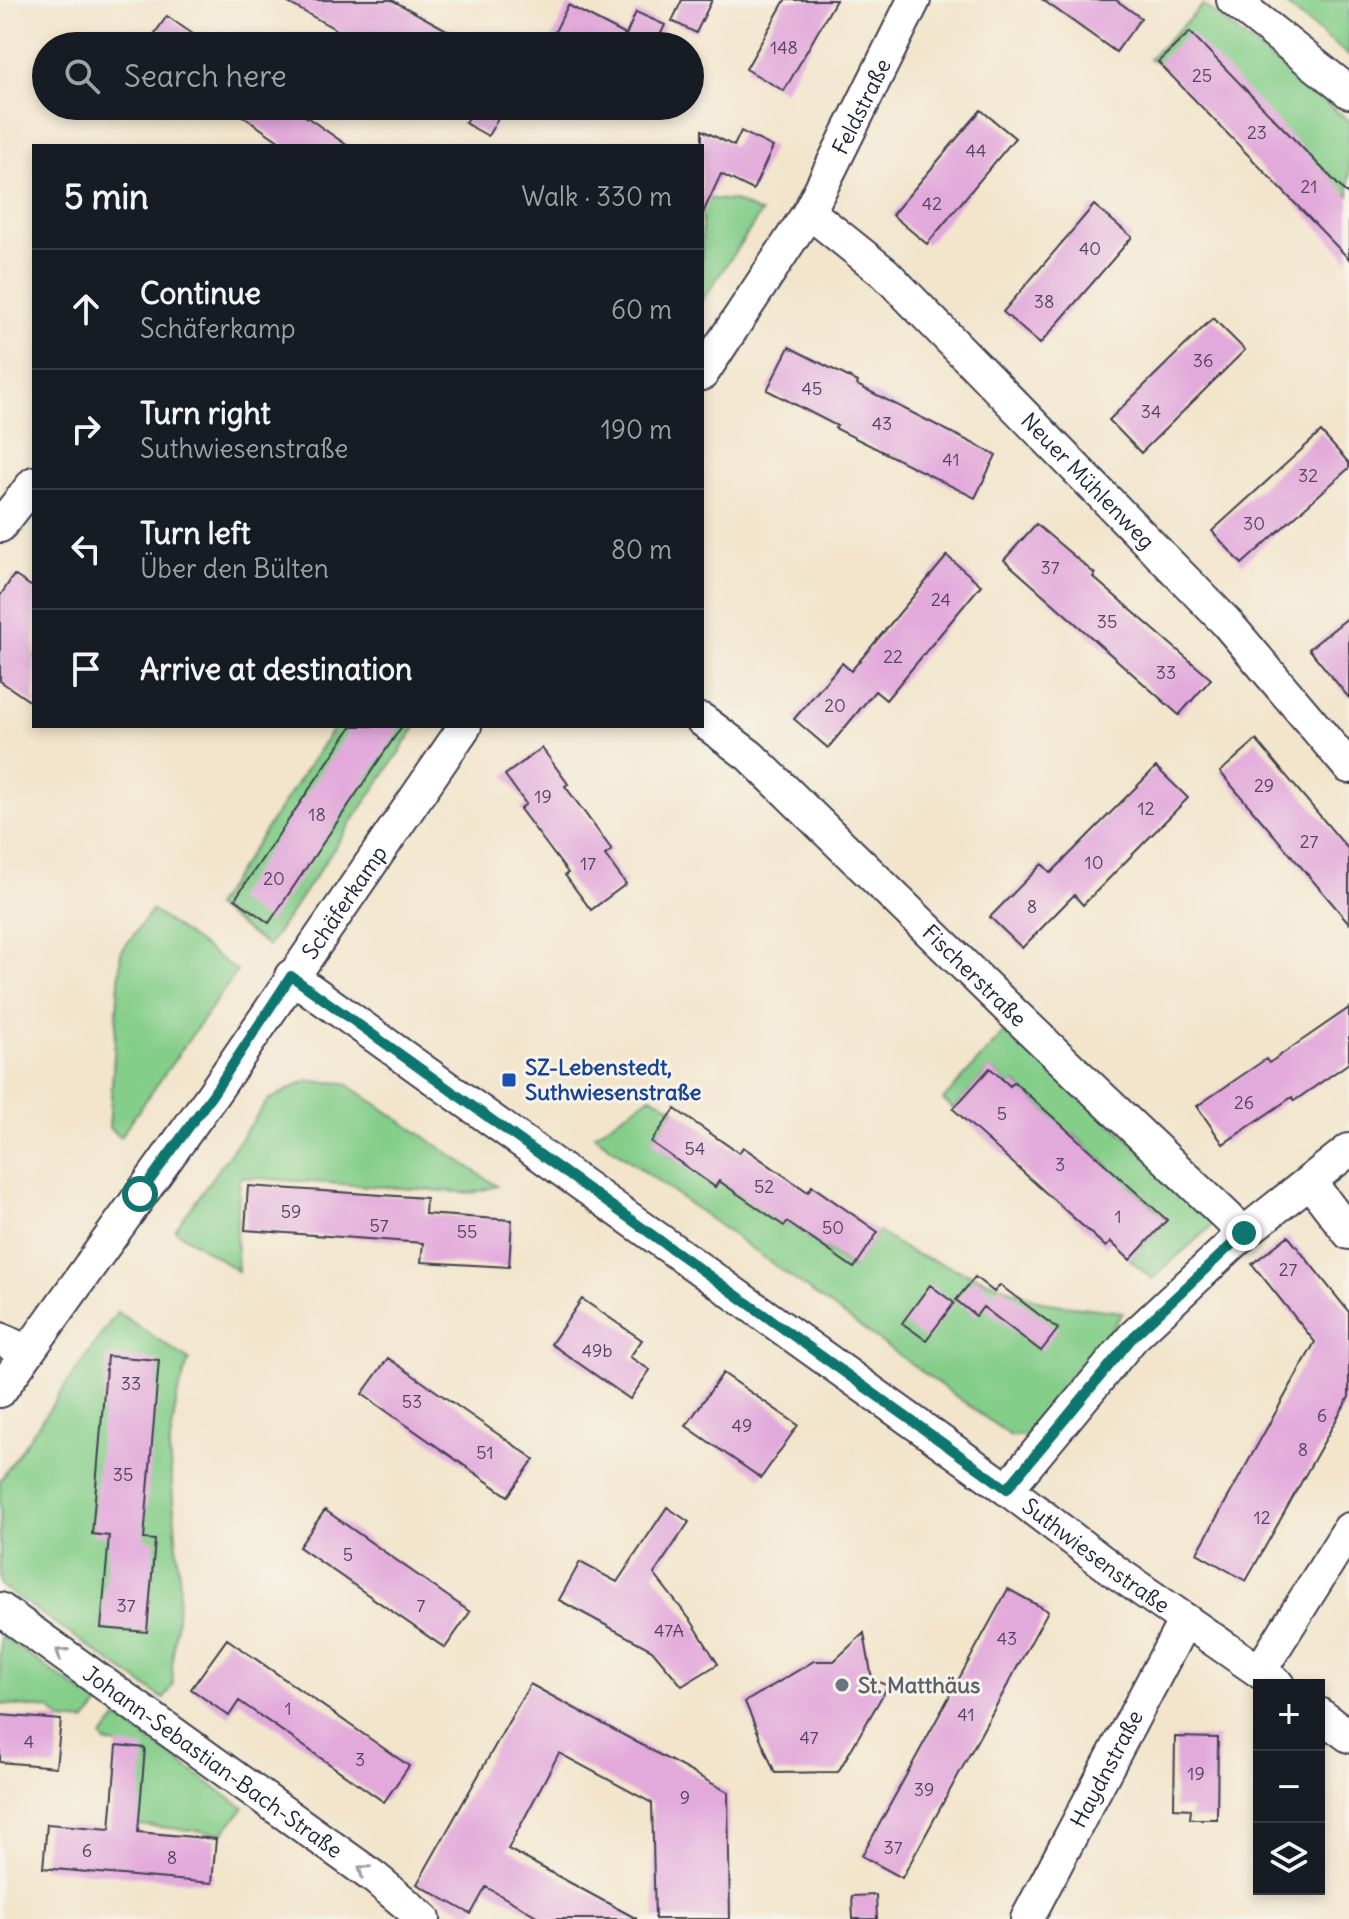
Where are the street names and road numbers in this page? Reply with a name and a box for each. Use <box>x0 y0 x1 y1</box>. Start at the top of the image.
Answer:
street label: Feldstraße <box>826 54 897 159</box>
street label: Neuer Mühlenweg <box>1015 407 1161 555</box>
street label: Schäferkamp <box>296 840 393 964</box>
street label: Fischerstraße <box>917 918 1033 1032</box>
street label: Suthwiesenstraße <box>1017 1492 1175 1619</box>
street label: Johann-Sebastian-Bach-Straße <box>78 1659 348 1864</box>
street label: Haydnstraße <box>1064 1705 1149 1832</box>

